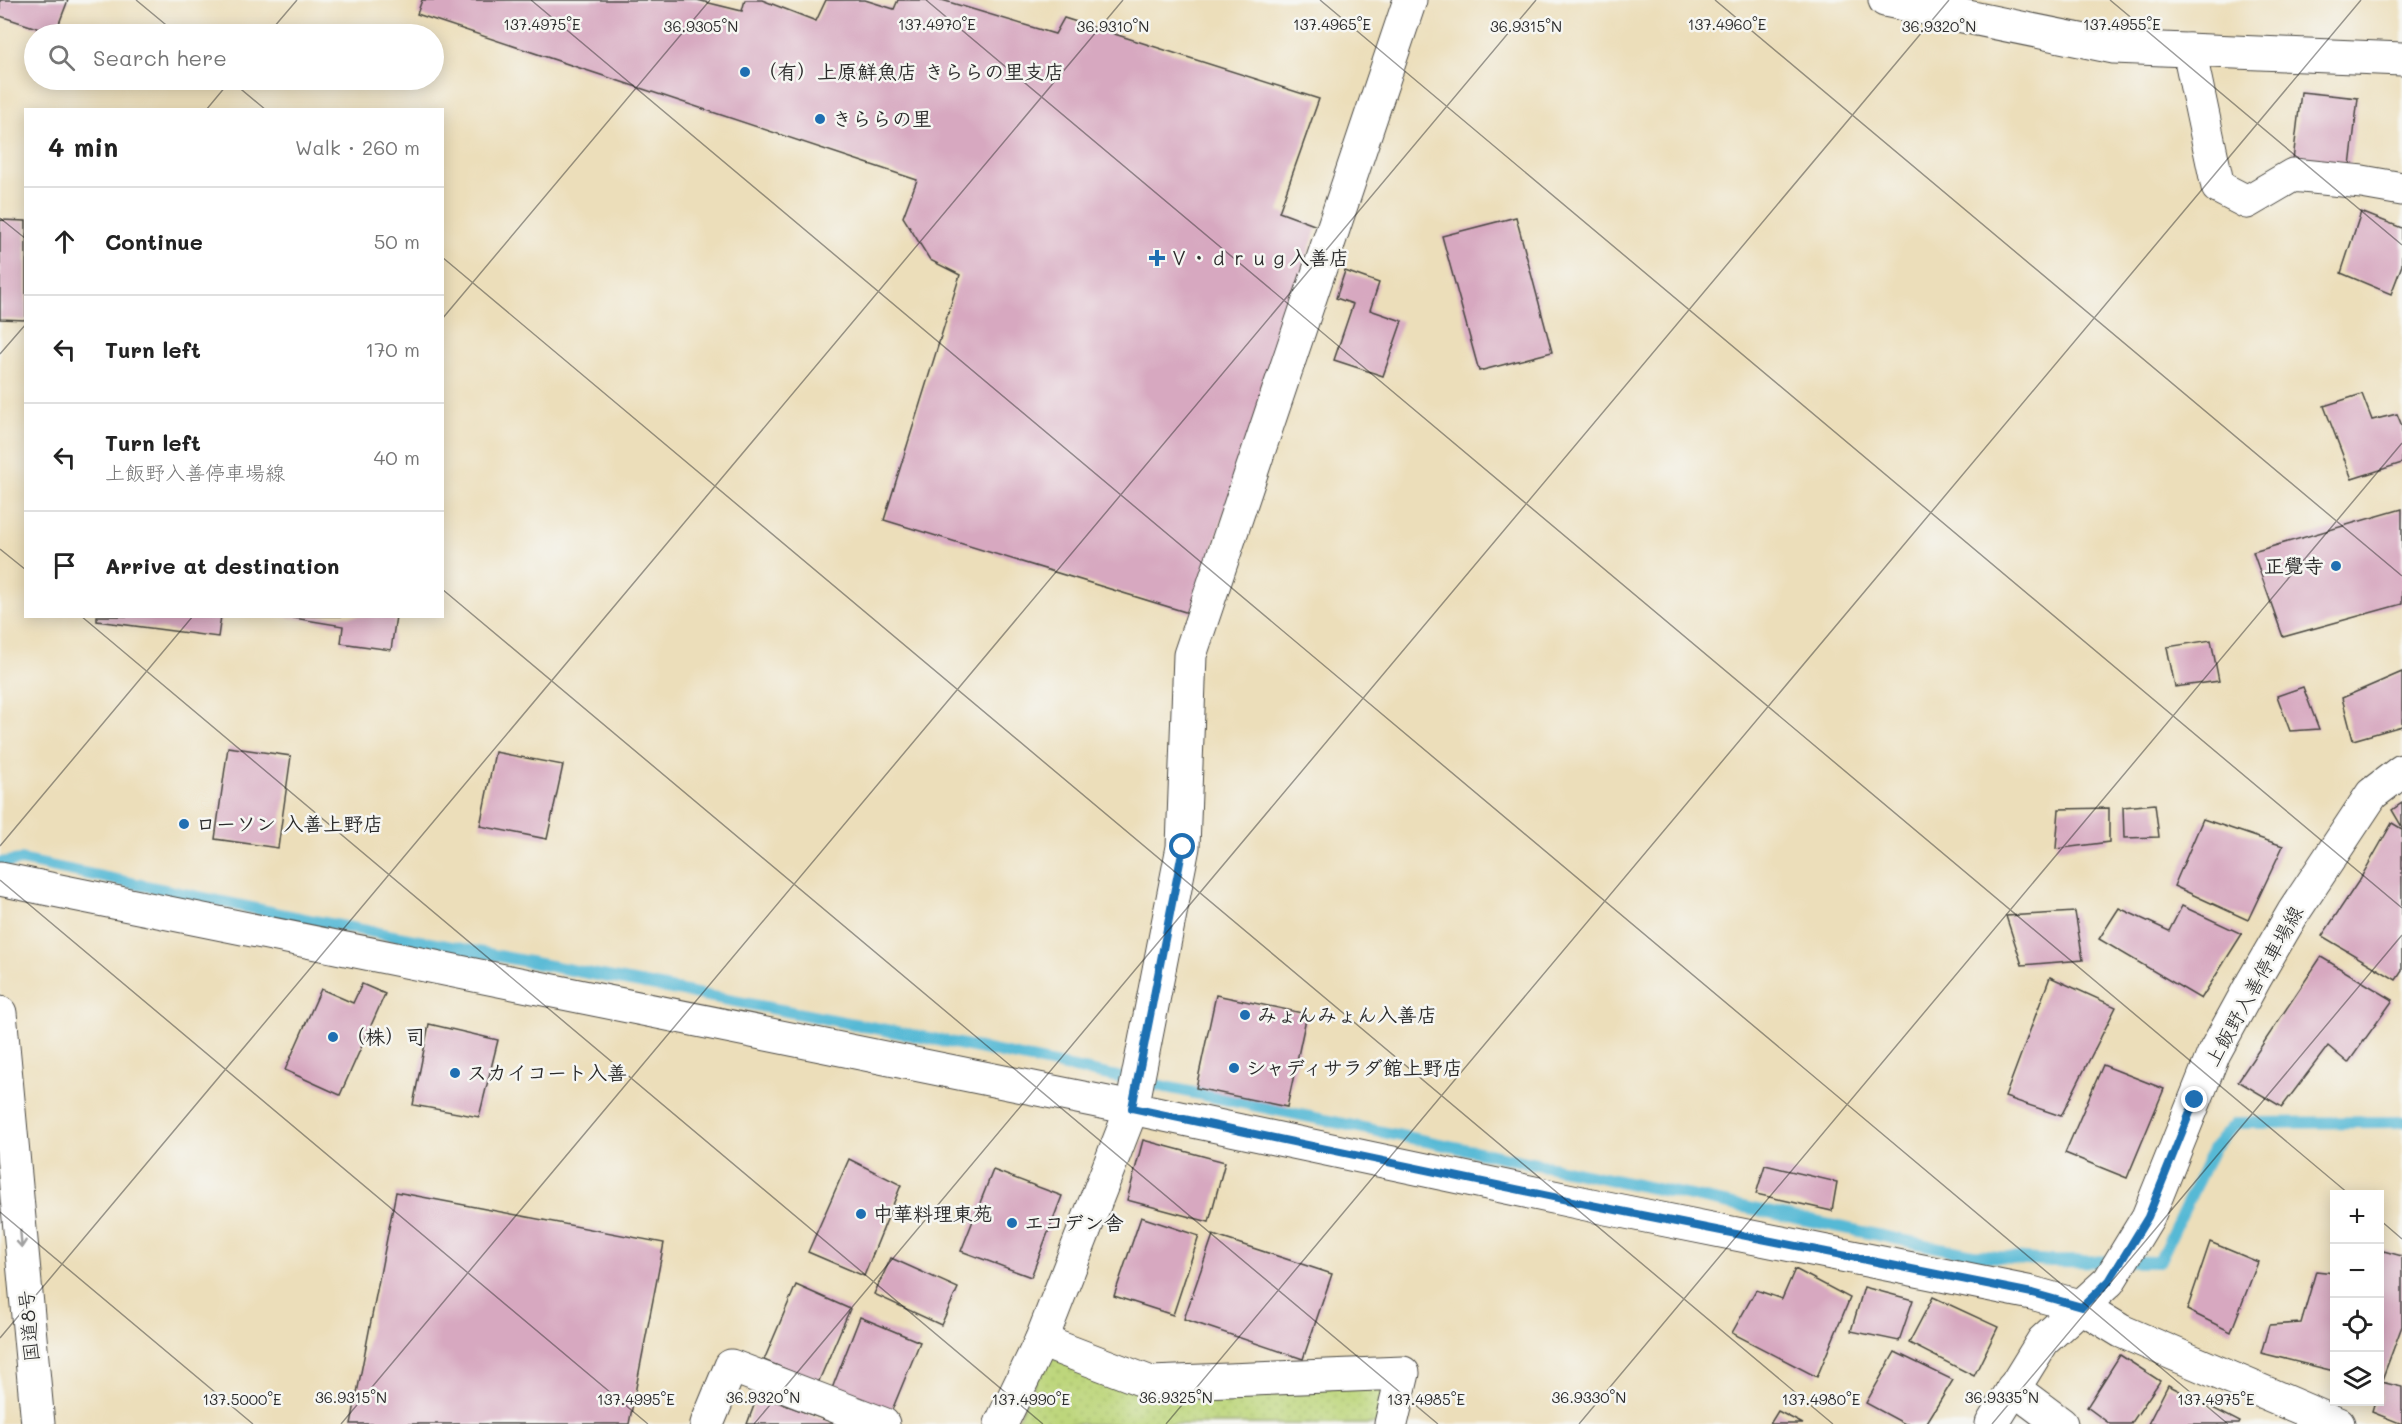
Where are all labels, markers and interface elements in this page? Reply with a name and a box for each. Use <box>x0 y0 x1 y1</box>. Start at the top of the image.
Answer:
text: 137.4975°E <box>503 14 581 34</box>
text: 137.4970°E <box>898 14 976 34</box>
text: 137.4965°E <box>1293 14 1371 34</box>
text: 137.4960°E <box>1688 14 1767 34</box>
text: 137.4955°E <box>2083 14 2161 34</box>
text: 36.9305°N <box>664 16 738 36</box>
text: 36.9310°N <box>1077 16 1149 36</box>
text: 36.9315°N <box>1490 16 1562 36</box>
text: 36.9320°N <box>1902 16 1976 36</box>
search box <box>24 24 444 90</box>
icon: search <box>45 41 78 74</box>
text: Search here <box>93 43 227 72</box>
place label: （有）上原鮮魚店 きららの里支店 <box>757 58 1064 84</box>
marker: （有）上原鮮魚店 きららの里支店 <box>738 65 752 79</box>
place label: きららの里 <box>832 105 932 131</box>
marker: きららの里 <box>813 112 827 126</box>
text: 4 min <box>48 130 118 164</box>
text: Walk · 260 m <box>295 134 420 160</box>
icon: ahead <box>48 225 81 258</box>
text: Continue <box>105 227 203 256</box>
text: 50 m <box>374 228 420 254</box>
place label: Ｖ・ｄｒｕｇ入善店 <box>1169 244 1349 270</box>
marker: Ｖ・ｄｒｕｇ入善店 <box>1150 251 1164 265</box>
icon: left <box>48 333 81 366</box>
text: Turn left <box>105 335 201 364</box>
text: 170 m <box>365 336 420 362</box>
text: Turn left <box>105 428 201 457</box>
icon: left <box>48 441 81 474</box>
text: 40 m <box>374 444 420 470</box>
text: 上飯野入善停車場線 <box>105 459 285 485</box>
icon: arrive <box>48 549 81 582</box>
text: Arrive at destination <box>105 551 340 580</box>
place label: 正覺寺 <box>2264 552 2324 578</box>
marker: 正覺寺 <box>2329 559 2343 573</box>
place label: ローソン 入善上野店 <box>196 810 383 836</box>
marker: ローソン 入善上野店 <box>177 817 191 831</box>
route start <box>1169 833 1195 859</box>
street label: 上飯野入善停車場線 <box>2198 900 2308 1071</box>
place label: みょんみょん入善店 <box>1257 1001 1437 1027</box>
marker: みょんみょん入善店 <box>1238 1008 1252 1022</box>
place label: （株）司 <box>345 1023 425 1049</box>
marker: （株）司 <box>326 1030 340 1044</box>
place label: シャディサラダ館上野店 <box>1246 1054 1463 1080</box>
place label: スカイコート入善 <box>467 1059 627 1085</box>
marker: シャディサラダ館上野店 <box>1227 1061 1241 1075</box>
marker: スカイコート入善 <box>448 1066 462 1080</box>
route end <box>2181 1086 2207 1112</box>
map controls <box>2330 1190 2384 1406</box>
button: + <box>2330 1190 2384 1244</box>
place label: 中華料理東苑 <box>873 1200 993 1226</box>
marker: 中華料理東苑 <box>854 1207 868 1221</box>
place label: エコデン舎 <box>1024 1209 1124 1235</box>
marker: エコデン舎 <box>1005 1216 1019 1230</box>
one-way arrow <box>16 1228 27 1248</box>
button: − <box>2330 1244 2384 1298</box>
street label: 国道8号 <box>12 1289 44 1363</box>
button: locate <box>2330 1298 2384 1352</box>
button: layers <box>2330 1352 2384 1406</box>
text: 36.9315°N <box>315 1387 387 1407</box>
text: 36.9320°N <box>726 1387 800 1407</box>
text: 36.9325°N <box>1139 1387 1213 1407</box>
text: 36.9330°N <box>1552 1387 1626 1407</box>
text: 36.9335°N <box>1965 1387 2039 1407</box>
text: 137.5000°E <box>202 1389 282 1409</box>
text: 137.4995°E <box>597 1389 675 1409</box>
text: 137.4990°E <box>992 1389 1071 1409</box>
text: 137.4985°E <box>1387 1389 1465 1409</box>
text: 137.4980°E <box>1782 1389 1861 1409</box>
text: 137.4975°E <box>2177 1389 2255 1409</box>

